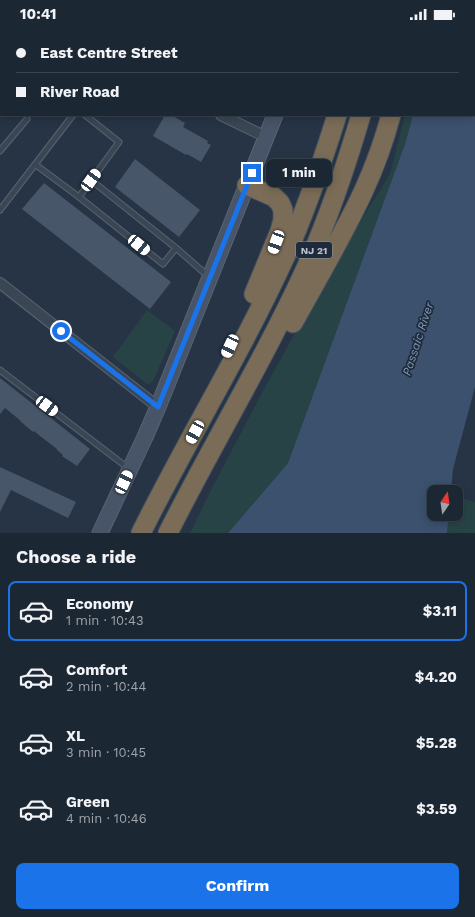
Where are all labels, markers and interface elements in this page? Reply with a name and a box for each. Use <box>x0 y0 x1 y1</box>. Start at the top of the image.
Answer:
text: 10:41 <box>20 5 56 23</box>
text: East Centre Street <box>40 44 177 62</box>
text: River Road <box>40 83 119 101</box>
callout: 1 min <box>266 159 332 187</box>
route end <box>243 164 261 182</box>
text: 1 min <box>282 165 316 180</box>
car <box>79 167 103 193</box>
car <box>266 229 286 255</box>
car <box>126 233 152 257</box>
road number: NJ 21 <box>296 242 332 258</box>
water label: Passaic River <box>400 299 437 377</box>
route start <box>52 322 70 340</box>
car <box>219 333 241 359</box>
car <box>34 394 60 418</box>
car <box>184 419 206 445</box>
car <box>113 469 135 495</box>
north arrow <box>427 485 463 521</box>
map controls <box>427 485 463 521</box>
text: Choose a ride <box>16 546 136 567</box>
icon: car <box>18 593 54 629</box>
text: Economy <box>66 595 133 613</box>
text: $3.11 <box>423 602 457 620</box>
text: 1 min · 10:43 <box>66 613 143 628</box>
icon: car <box>18 659 54 695</box>
text: Comfort <box>66 661 127 679</box>
text: $4.20 <box>415 668 457 686</box>
text: 2 min · 10:44 <box>66 679 146 694</box>
icon: car <box>18 725 54 761</box>
text: XL <box>66 727 85 745</box>
text: $5.28 <box>416 734 457 752</box>
text: 3 min · 10:45 <box>66 745 146 760</box>
icon: car <box>18 791 54 827</box>
text: Green <box>66 793 110 811</box>
text: $3.59 <box>416 800 457 818</box>
text: 4 min · 10:46 <box>66 811 147 826</box>
button: Confirm <box>16 863 459 909</box>

